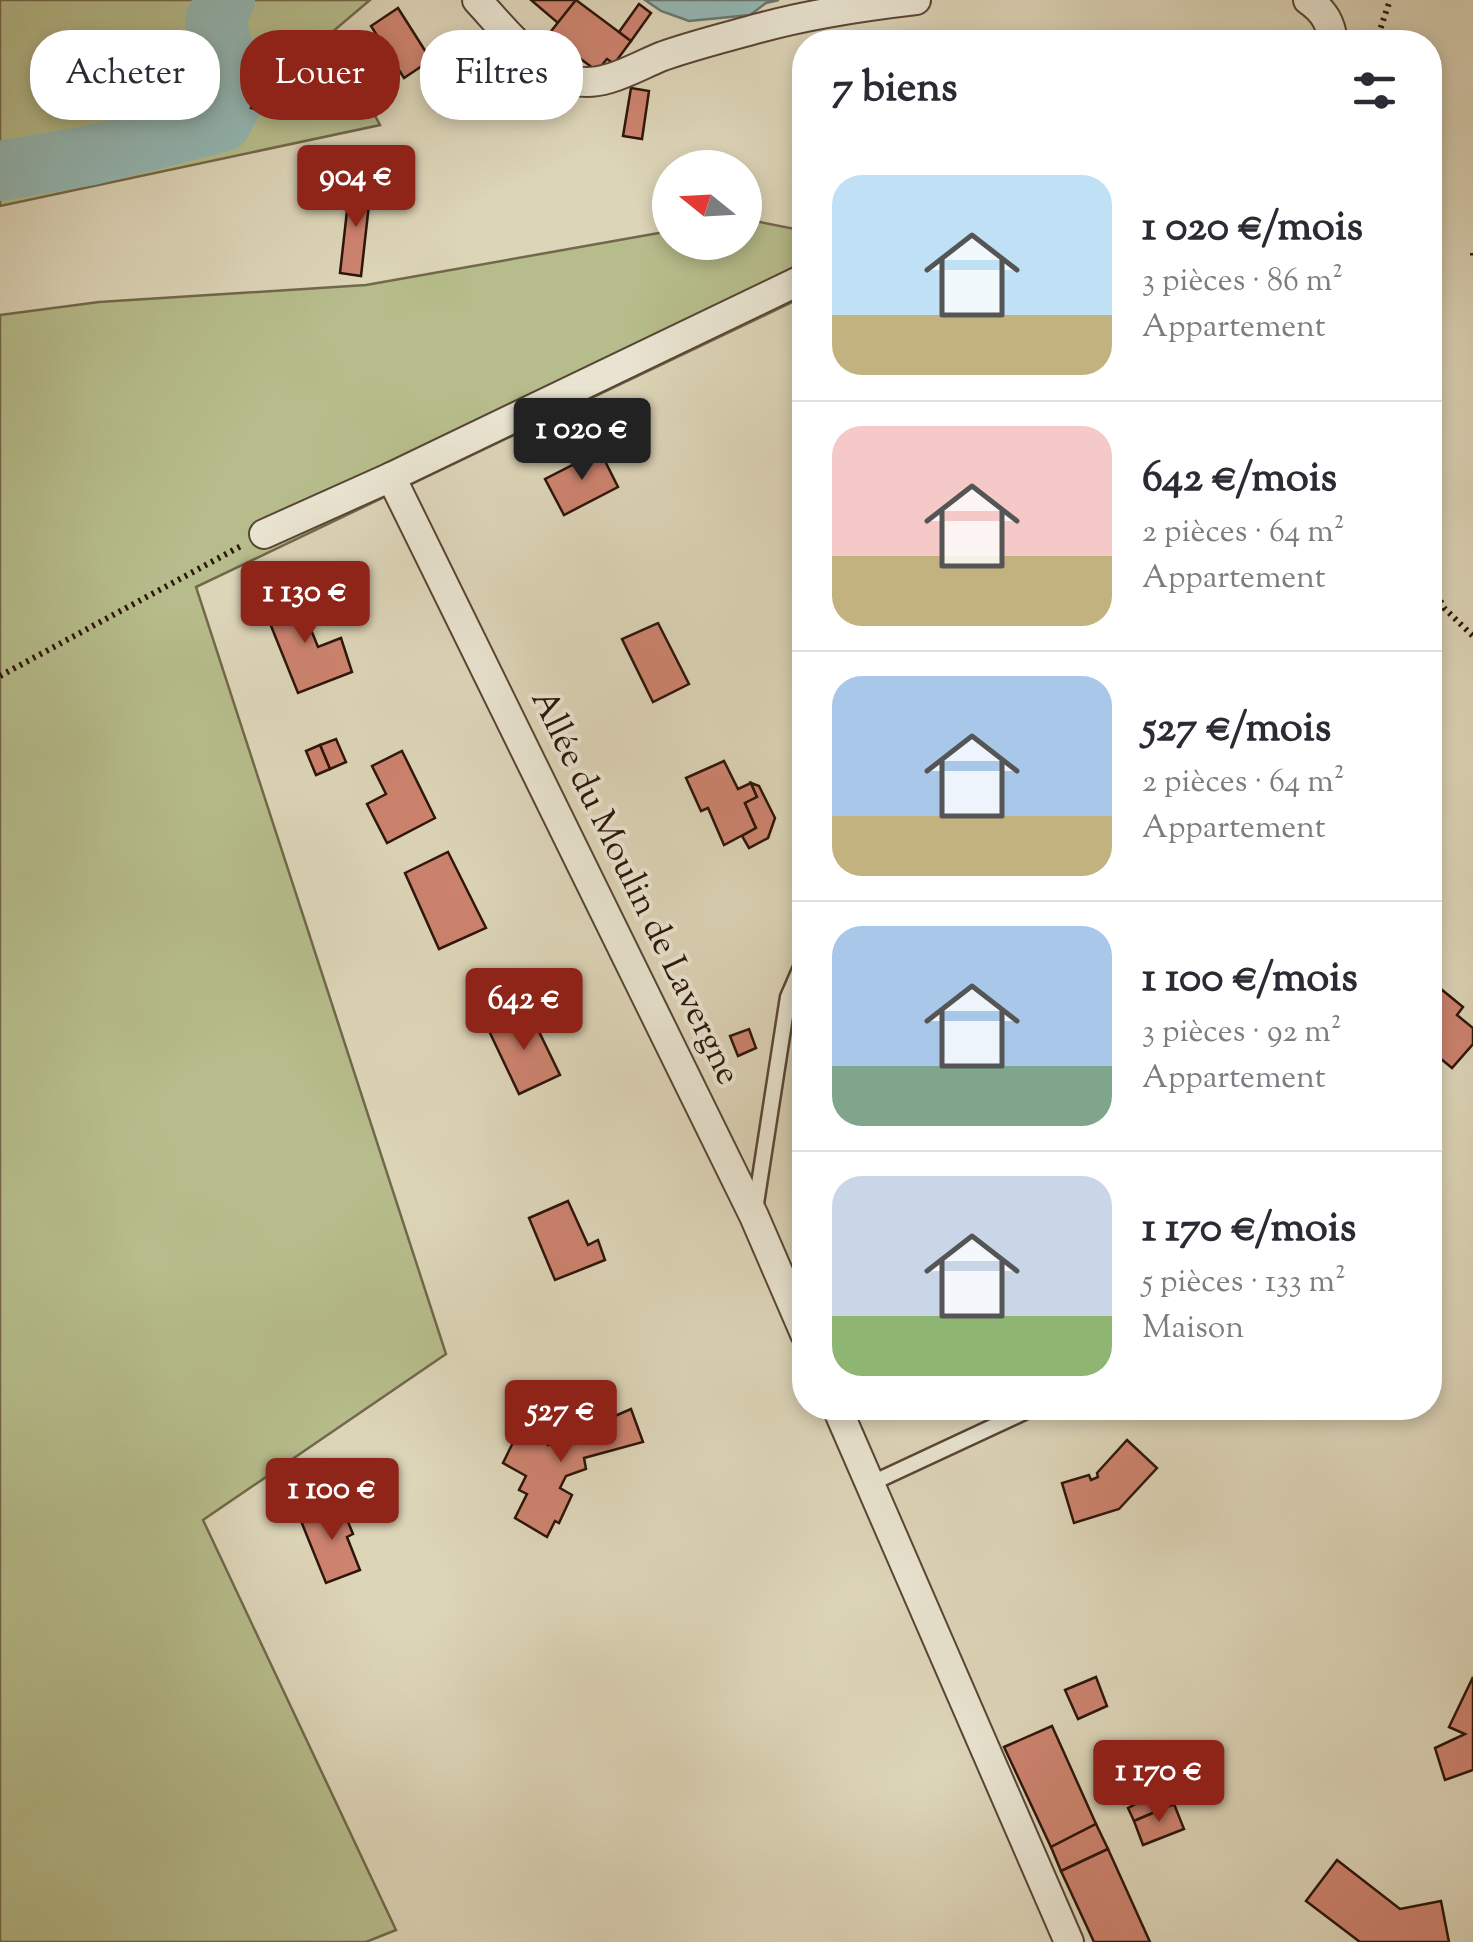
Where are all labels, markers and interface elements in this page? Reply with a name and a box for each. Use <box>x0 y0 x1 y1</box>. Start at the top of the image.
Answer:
chip: Acheter <box>30 30 220 120</box>
chip: Louer <box>240 30 400 120</box>
chip: Filtres <box>420 30 583 120</box>
text: 7 biens <box>832 60 958 120</box>
icon: filters <box>1347 63 1402 118</box>
pin: 904 € <box>286 145 426 230</box>
north arrow <box>652 150 762 260</box>
map controls <box>652 150 762 260</box>
text: 904 € <box>319 154 393 200</box>
text: 1 020 €/mois <box>1142 199 1363 259</box>
icon: home <box>912 215 1032 335</box>
text: 3 pièces · 86 m² <box>1142 259 1343 305</box>
text: Appartement <box>1142 305 1326 351</box>
pin: 1 020 € <box>490 398 674 483</box>
text: 1 020 € <box>536 407 628 453</box>
text: 642 €/mois <box>1142 450 1337 510</box>
icon: home <box>912 466 1032 586</box>
text: 2 pièces · 64 m² <box>1142 510 1345 556</box>
text: Appartement <box>1142 556 1326 602</box>
pin: 1 130 € <box>213 561 397 646</box>
text: 1 130 € <box>263 570 347 616</box>
street label: Allée du Moulin de Lavergne <box>516 682 752 1094</box>
text: 527 €/mois <box>1142 700 1331 760</box>
icon: home <box>912 716 1032 836</box>
text: 2 pièces · 64 m² <box>1142 760 1345 806</box>
text: Appartement <box>1142 806 1326 852</box>
text: 1 100 €/mois <box>1142 950 1358 1010</box>
icon: home <box>912 966 1032 1086</box>
pin: 642 € <box>454 968 594 1053</box>
text: 642 € <box>488 977 560 1023</box>
text: 3 pièces · 92 m² <box>1142 1010 1342 1056</box>
text: Appartement <box>1142 1056 1326 1102</box>
text: 1 170 €/mois <box>1142 1200 1356 1260</box>
icon: home <box>912 1216 1032 1336</box>
text: 5 pièces · 133 m² <box>1142 1260 1346 1306</box>
text: Maison <box>1142 1306 1244 1352</box>
pin: 527 € <box>491 1380 631 1465</box>
text: 527 € <box>527 1389 595 1435</box>
pin: 1 100 € <box>240 1458 424 1543</box>
text: 1 100 € <box>288 1467 376 1513</box>
pin: 1 170 € <box>1067 1740 1251 1825</box>
text: 1 170 € <box>1115 1749 1203 1795</box>

